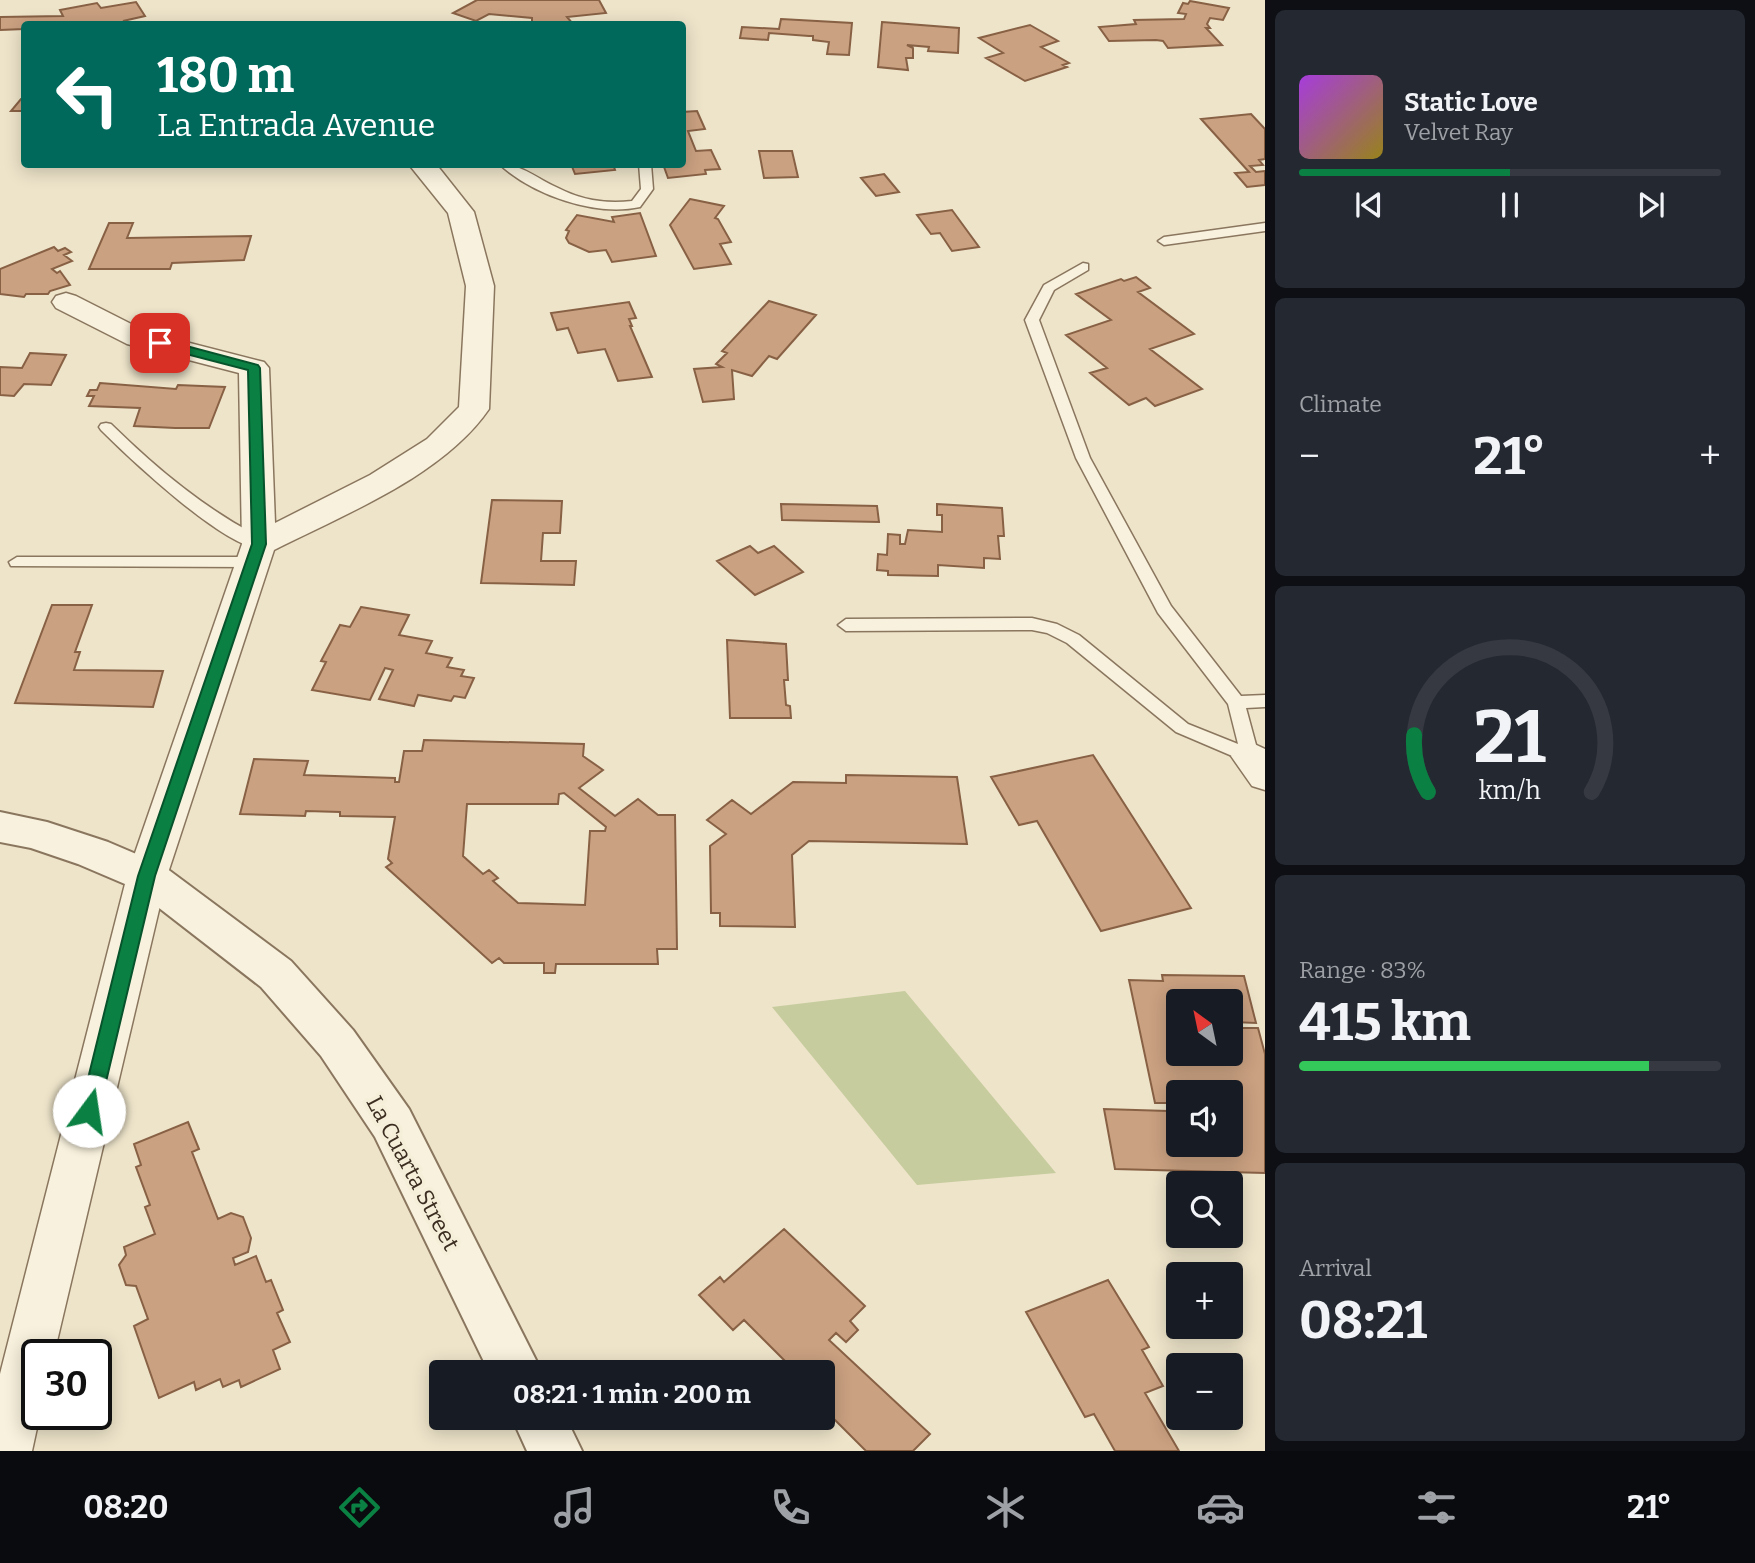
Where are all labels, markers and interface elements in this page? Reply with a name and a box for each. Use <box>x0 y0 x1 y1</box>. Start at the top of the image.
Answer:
text: 180 m <box>157 46 294 105</box>
icon: left <box>42 49 133 140</box>
text: Static Love <box>1404 87 1538 118</box>
text: La Entrada Avenue <box>157 106 435 144</box>
text: Velvet Ray <box>1404 118 1513 146</box>
icon: previous <box>1350 186 1388 224</box>
icon: pause <box>1491 186 1529 224</box>
icon: next <box>1632 186 1670 224</box>
pin <box>130 313 190 373</box>
icon: arrive <box>141 324 179 362</box>
text: Climate <box>1299 390 1382 418</box>
text: 21° <box>1473 425 1546 488</box>
text: − <box>1299 433 1320 479</box>
text: + <box>1699 433 1721 479</box>
text: 21 <box>1474 694 1547 781</box>
text: km/h <box>1479 775 1541 805</box>
text: Range · 83% <box>1299 956 1426 984</box>
north arrow <box>1166 989 1242 1066</box>
map controls <box>1166 989 1243 1430</box>
text: 415 km <box>1299 991 1471 1054</box>
position arrow <box>52 1074 126 1148</box>
button: sound <box>1166 1080 1243 1157</box>
street label: La Cuarta Street <box>361 1091 465 1255</box>
button: search <box>1166 1171 1243 1248</box>
text: Arrival <box>1299 1254 1372 1282</box>
button: + <box>1166 1262 1243 1339</box>
text: 08:21 <box>1299 1289 1427 1352</box>
speed limit sign: 30 <box>21 1339 112 1430</box>
button: − <box>1166 1353 1243 1430</box>
text: 08:21 · 1 min · 200 m <box>513 1379 751 1410</box>
icon: directions <box>335 1483 384 1532</box>
icon: music <box>550 1483 599 1532</box>
icon: phone <box>766 1483 815 1532</box>
icon: climate <box>981 1483 1030 1532</box>
icon: car <box>1196 1483 1245 1532</box>
icon: filters <box>1412 1483 1461 1532</box>
text: 08:20 <box>83 1488 169 1526</box>
text: 21° <box>1627 1488 1672 1526</box>

